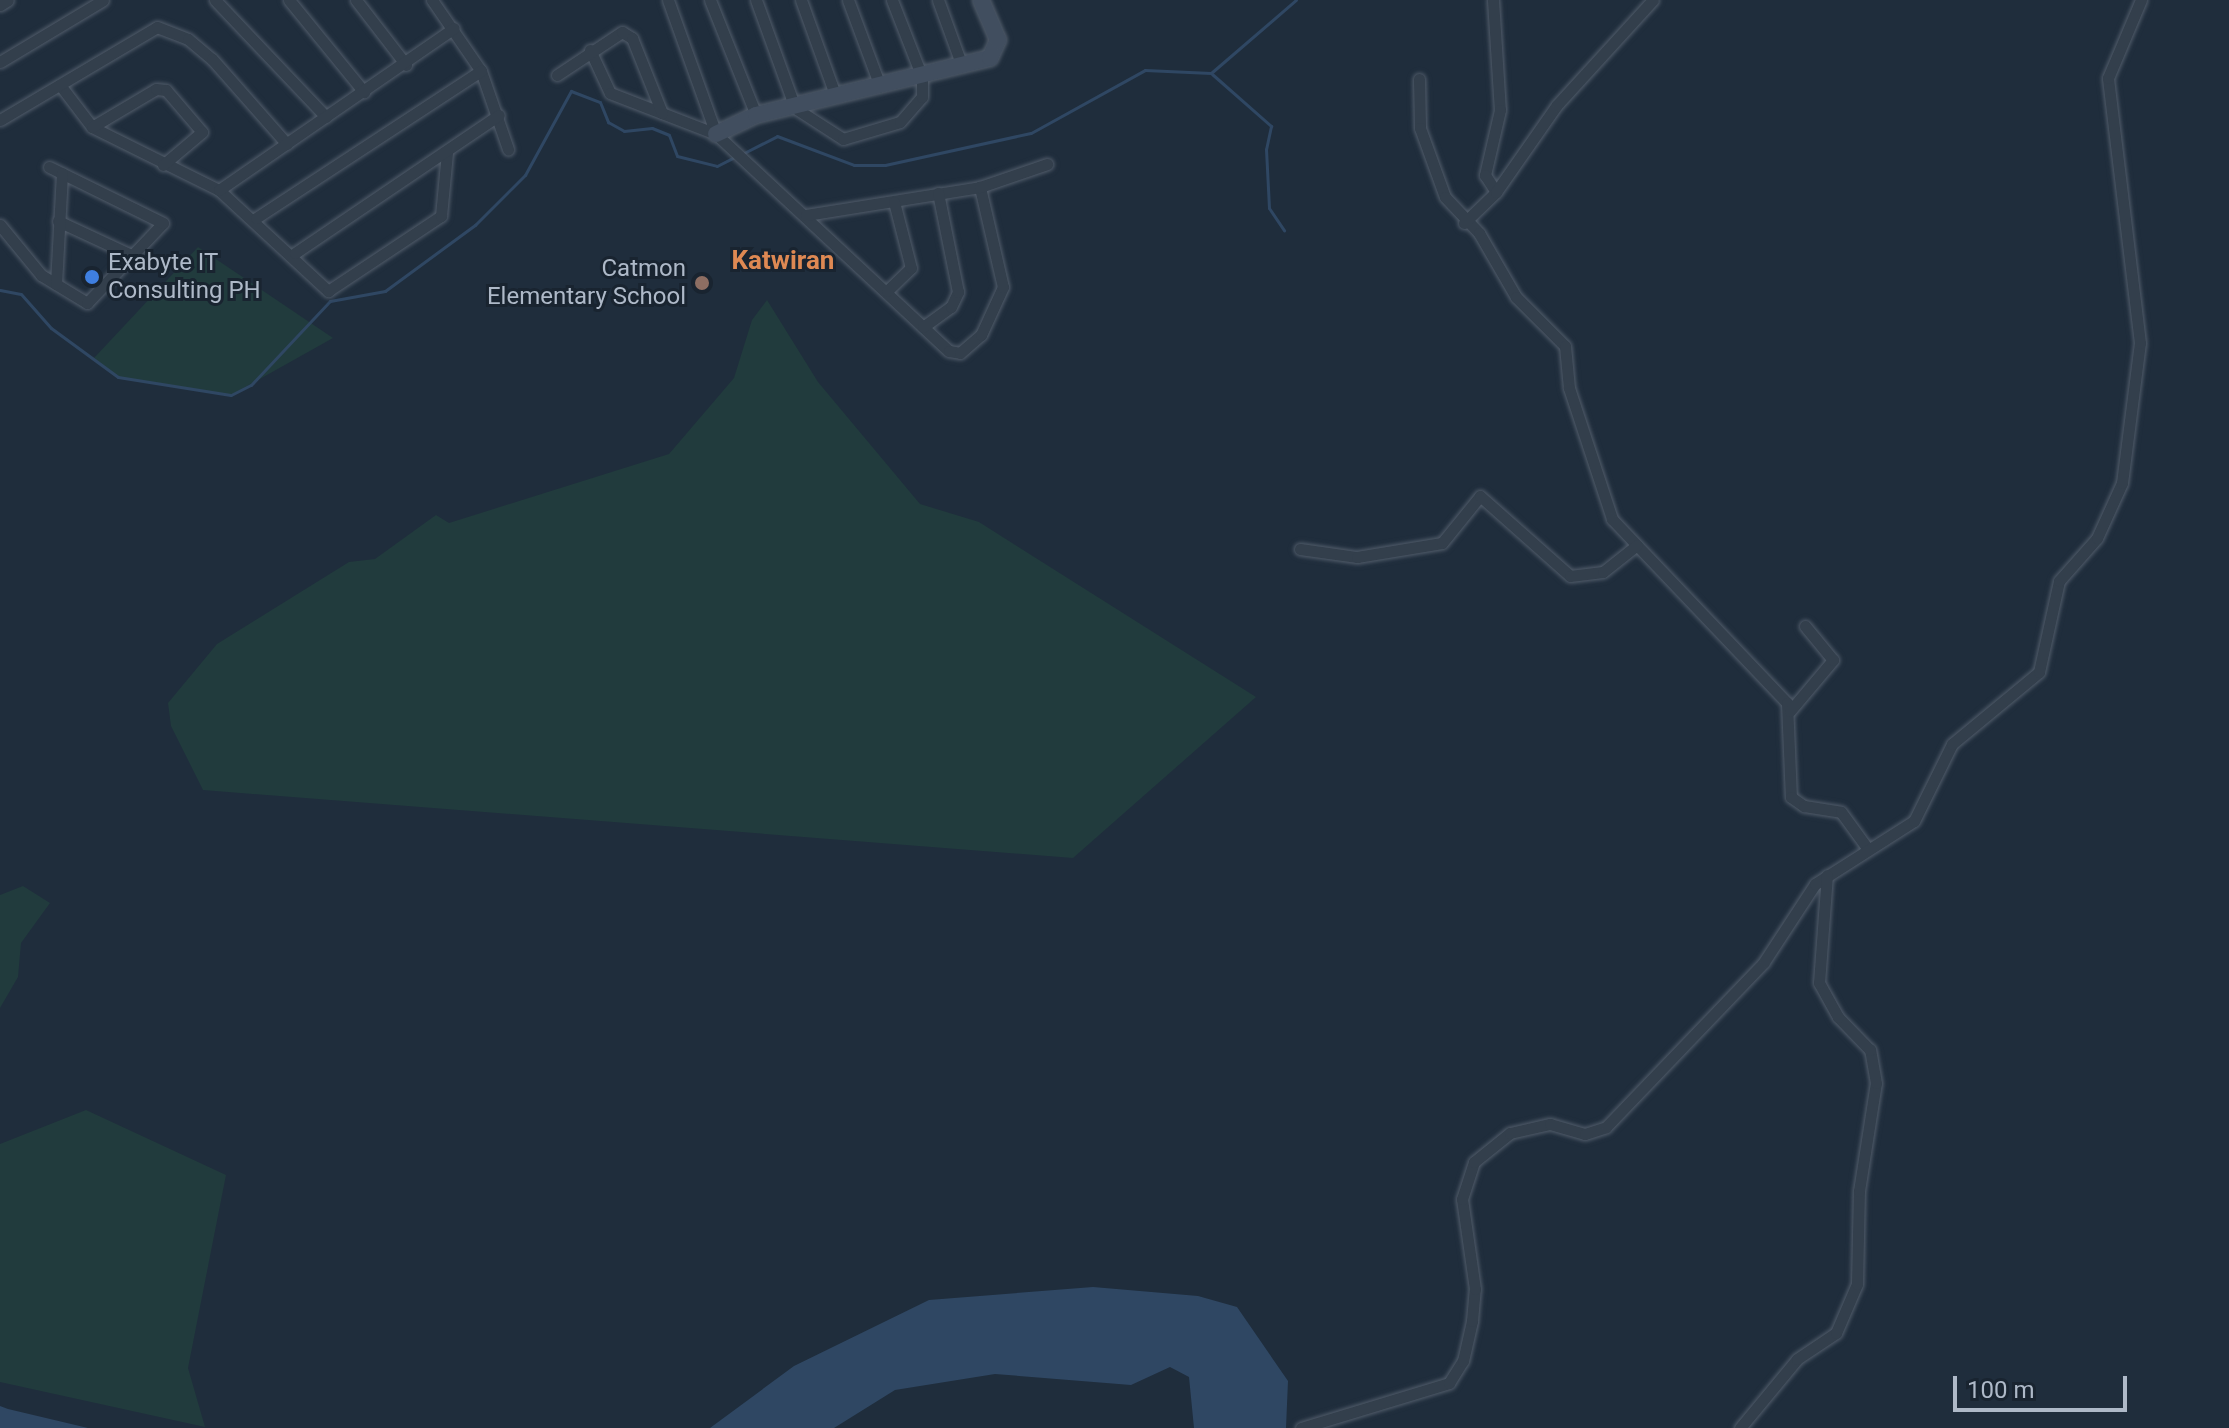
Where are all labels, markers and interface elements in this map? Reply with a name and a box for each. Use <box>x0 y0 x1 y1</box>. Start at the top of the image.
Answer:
district label: Katwiran <box>732 245 834 277</box>
place label: Exabyte IT Consulting PH <box>108 249 261 305</box>
place label: Catmon Elementary School <box>487 255 686 311</box>
marker: Exabyte IT Consulting PH <box>83 268 101 286</box>
marker: Catmon Elementary School <box>693 274 711 292</box>
scale bar <box>1957 1360 2131 1410</box>
text: 100 m <box>1967 1376 2034 1404</box>

